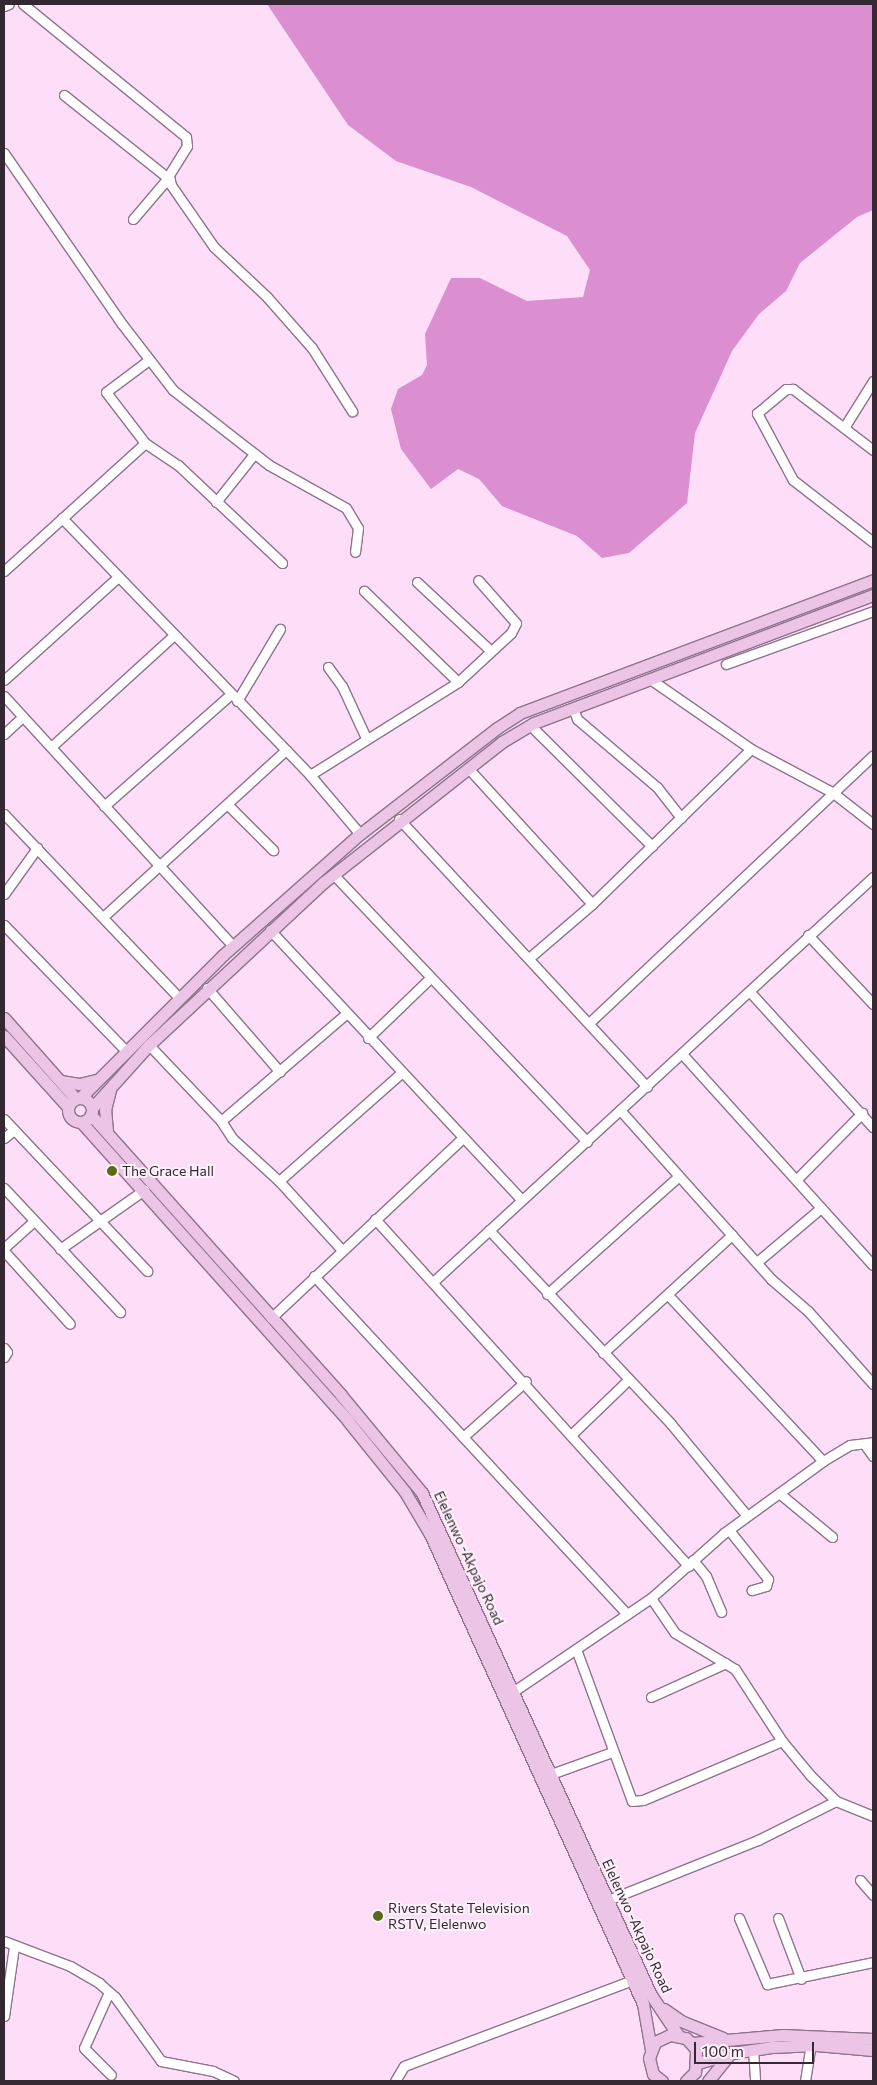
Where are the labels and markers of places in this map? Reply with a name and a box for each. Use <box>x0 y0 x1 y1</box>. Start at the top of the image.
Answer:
place label: The Grace Hall <box>122 1163 214 1179</box>
marker: The Grace Hall <box>106 1165 118 1177</box>
place label: Rivers State Television RSTV, Elelenwo <box>388 1900 530 1932</box>
marker: Rivers State Television RSTV, Elelenwo <box>372 1910 384 1922</box>

